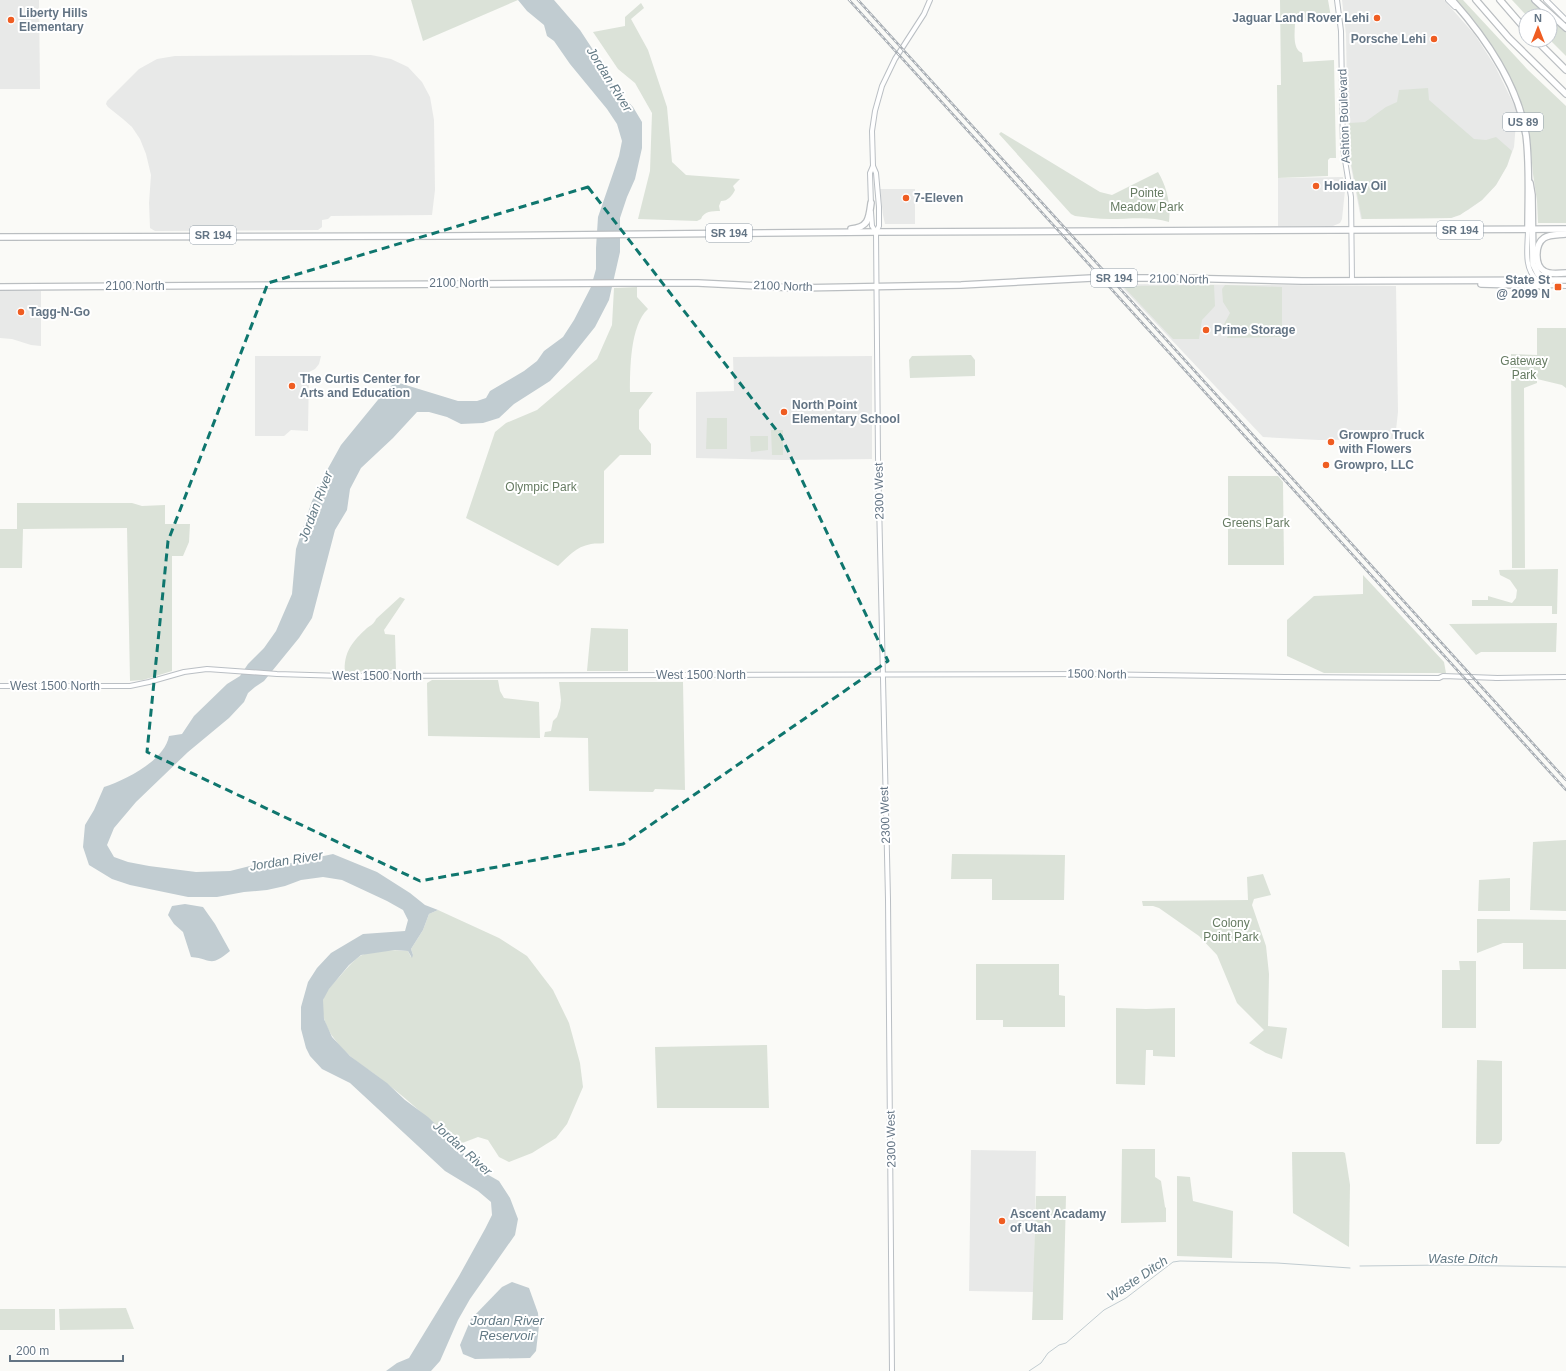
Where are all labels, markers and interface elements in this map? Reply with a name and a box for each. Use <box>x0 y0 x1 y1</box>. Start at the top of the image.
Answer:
place label: Liberty Hills Elementary <box>19 6 88 34</box>
north arrow <box>1518 8 1558 48</box>
place label: Jaguar Land Rover Lehi <box>1232 11 1369 25</box>
text: N <box>1534 12 1542 24</box>
marker: Jaguar Land Rover Lehi <box>1372 13 1382 23</box>
marker: Liberty Hills Elementary <box>6 15 16 25</box>
place label: Porsche Lehi <box>1351 32 1426 46</box>
marker: Porsche Lehi <box>1429 34 1439 44</box>
water label: Jordan River <box>583 43 636 115</box>
street label: Ashton Boulevard <box>1335 68 1353 164</box>
road number: US 89 <box>1503 113 1543 131</box>
place label: Holiday Oil <box>1324 179 1387 193</box>
marker: Holiday Oil <box>1311 181 1321 191</box>
park label: Pointe Meadow Park <box>1110 186 1185 214</box>
place label: 7-Eleven <box>914 191 963 205</box>
marker: 7-Eleven <box>901 193 911 203</box>
road number: SR 194 <box>1437 221 1483 239</box>
road number: SR 194 <box>706 224 752 242</box>
road number: SR 194 <box>190 226 236 244</box>
road number: SR 194 <box>1091 269 1137 287</box>
street label: 2100 North <box>1149 271 1209 287</box>
place label: State St @ 2099 N <box>1496 273 1550 301</box>
street label: 2100 North <box>429 276 489 290</box>
street label: 2100 North <box>753 278 813 294</box>
street label: 2100 North <box>105 279 165 293</box>
marker: State St @ 2099 N <box>1553 282 1563 292</box>
place label: Tagg-N-Go <box>29 305 90 319</box>
marker: Tagg-N-Go <box>16 307 26 317</box>
place label: Prime Storage <box>1214 323 1296 337</box>
marker: Prime Storage <box>1201 325 1211 335</box>
park label: Gateway Park <box>1500 354 1548 382</box>
place label: The Curtis Center for Arts and Education <box>300 372 420 400</box>
marker: The Curtis Center for Arts and Education <box>287 381 297 391</box>
place label: North Point Elementary School <box>792 398 900 426</box>
marker: North Point Elementary School <box>779 407 789 417</box>
place label: Growpro Truck with Flowers <box>1338 428 1425 456</box>
marker: Growpro Truck with Flowers <box>1326 437 1336 447</box>
place label: Growpro, LLC <box>1334 458 1414 472</box>
marker: Growpro, LLC <box>1321 460 1331 470</box>
street label: 2300 West <box>871 462 886 520</box>
water label: Jordan River <box>295 468 336 544</box>
park label: Olympic Park <box>505 480 578 494</box>
park label: Greens Park <box>1222 516 1291 530</box>
street label: 1500 North <box>1067 666 1127 682</box>
street label: West 1500 North <box>656 668 746 682</box>
street label: West 1500 North <box>332 669 422 683</box>
street label: West 1500 North <box>10 679 100 693</box>
street label: 2300 West <box>877 786 893 844</box>
water label: Jordan River <box>248 847 324 874</box>
park label: Colony Point Park <box>1203 916 1260 944</box>
street label: 2300 West <box>883 1110 898 1168</box>
water label: Jordan River <box>430 1117 496 1179</box>
place label: Ascent Acadamy of Utah <box>1010 1207 1107 1235</box>
marker: Ascent Acadamy of Utah <box>997 1216 1007 1226</box>
water label: Waste Ditch <box>1428 1251 1498 1266</box>
water label: Waste Ditch <box>1104 1253 1170 1304</box>
water label: Jordan River Reservoir <box>469 1313 545 1343</box>
scale bar <box>10 1337 123 1363</box>
text: 200 m <box>16 1344 49 1358</box>

